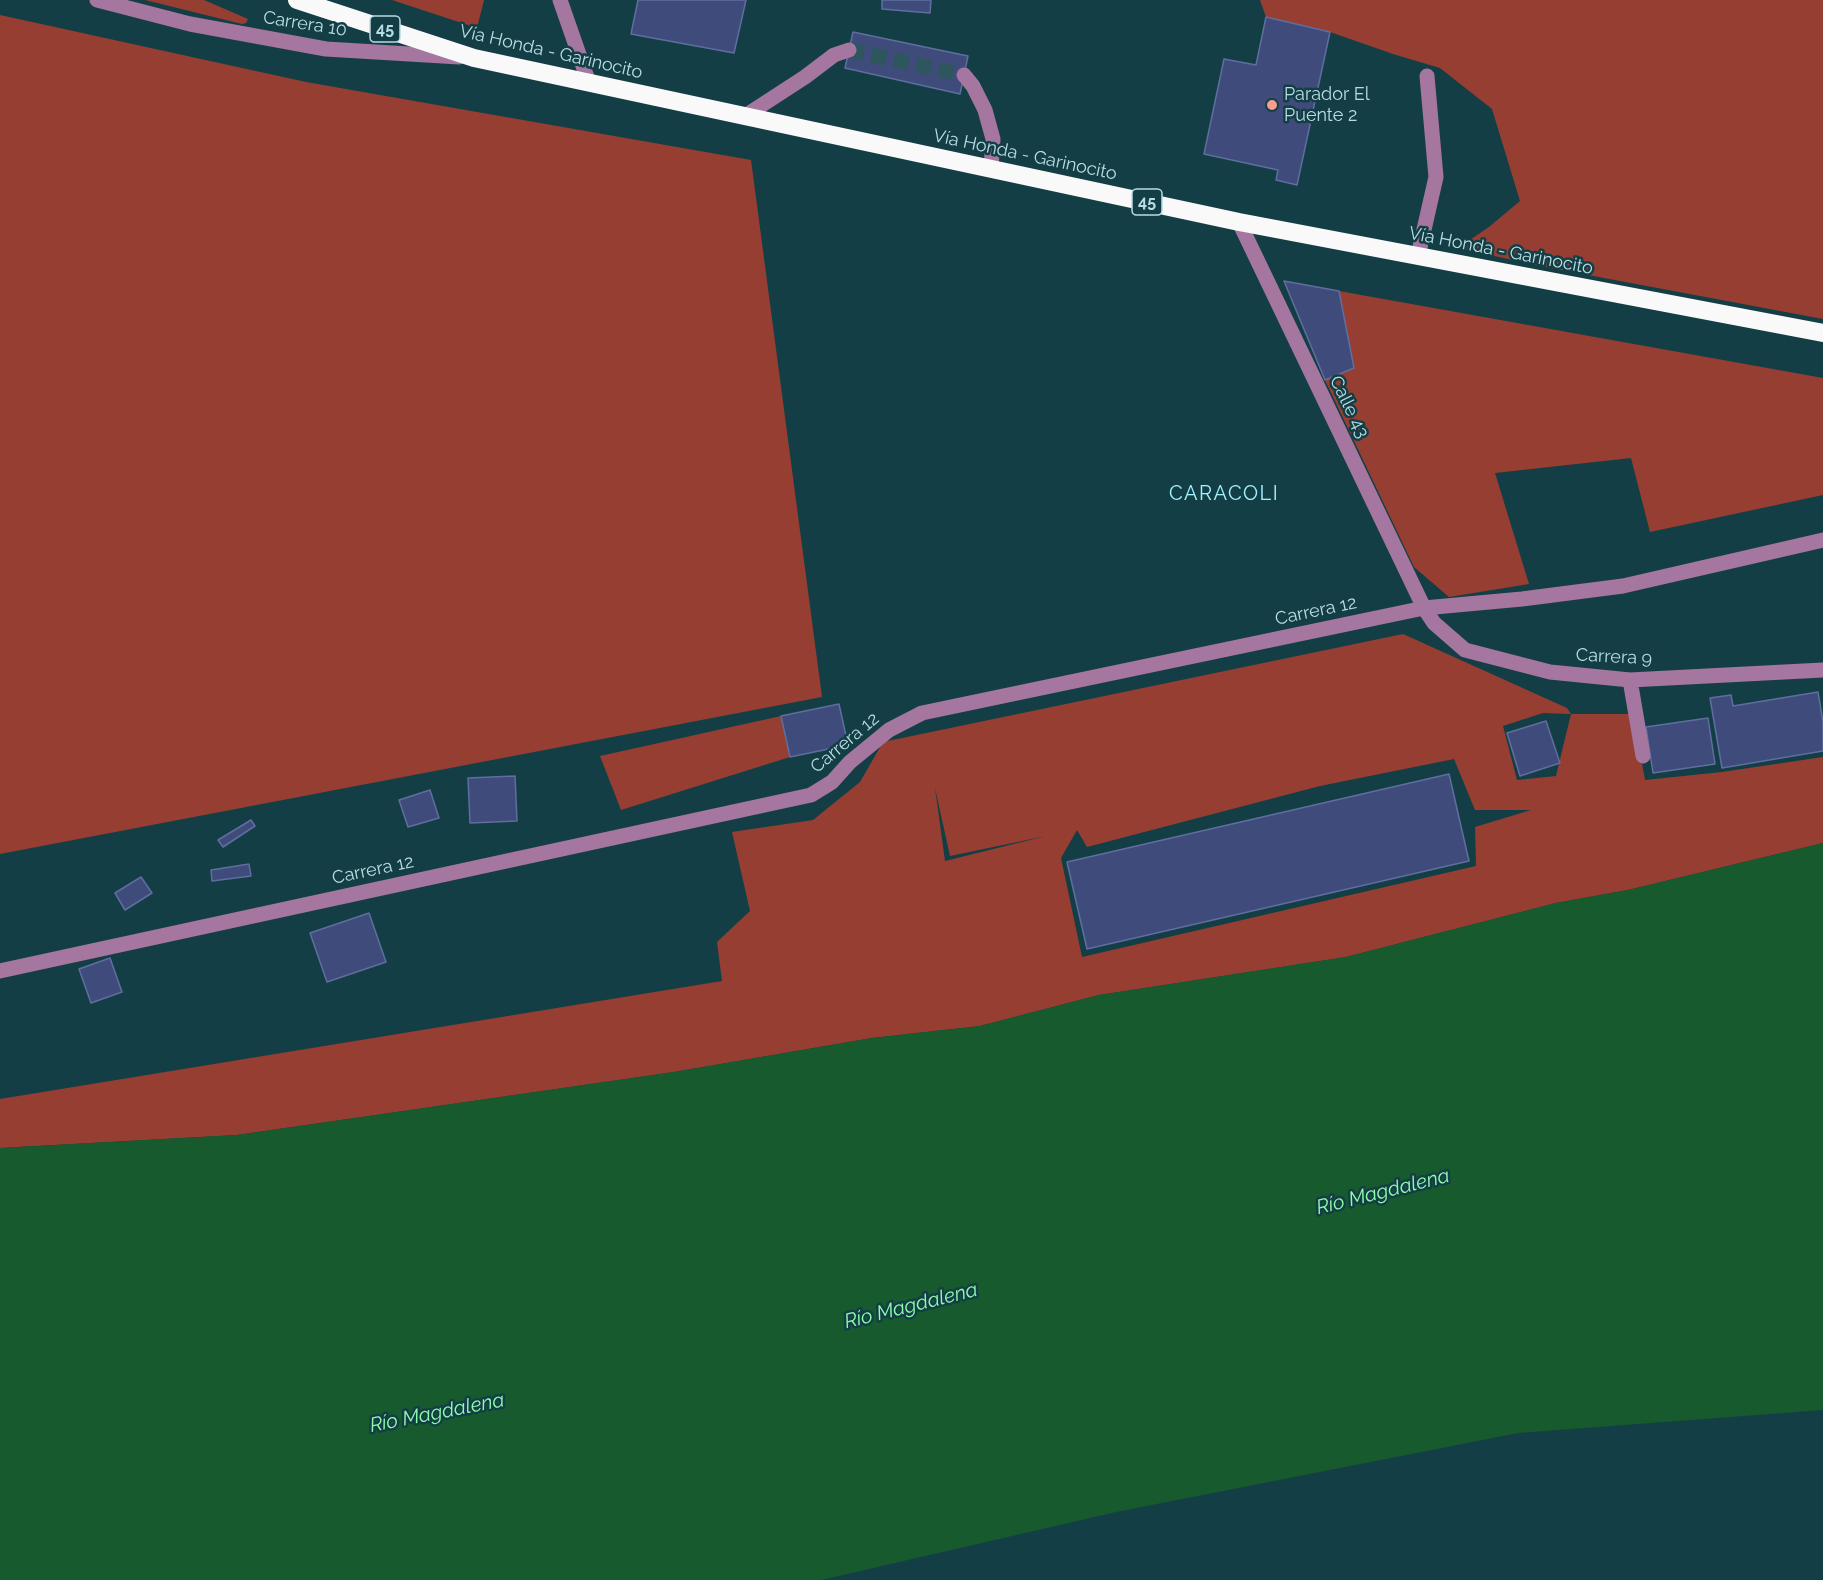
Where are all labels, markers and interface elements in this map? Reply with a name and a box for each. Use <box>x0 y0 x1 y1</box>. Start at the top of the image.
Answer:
street label: Carrera 10 <box>262 7 348 41</box>
road number: 45 <box>370 16 400 42</box>
street label: Vía Honda - Garinocito <box>457 20 645 84</box>
place label: Parador El Puente 2 <box>1284 84 1370 127</box>
marker: Parador El Puente 2 <box>1265 98 1279 112</box>
street label: Vía Honda - Garinocito <box>931 125 1119 185</box>
road number: 45 <box>1132 189 1162 215</box>
street label: Vía Honda - Garinocito <box>1407 223 1595 279</box>
street label: Calle 43 <box>1325 372 1373 442</box>
district label: CARACOLI <box>1169 482 1279 506</box>
street label: Carrera 12 <box>1273 592 1359 630</box>
street label: Carrera 9 <box>1575 644 1653 670</box>
street label: Carrera 12 <box>806 708 884 778</box>
street label: Carrera 12 <box>330 851 416 889</box>
water label: Río Magdalena <box>1314 1164 1452 1220</box>
water label: Río Magdalena <box>842 1278 980 1334</box>
water label: Río Magdalena <box>368 1388 506 1438</box>

